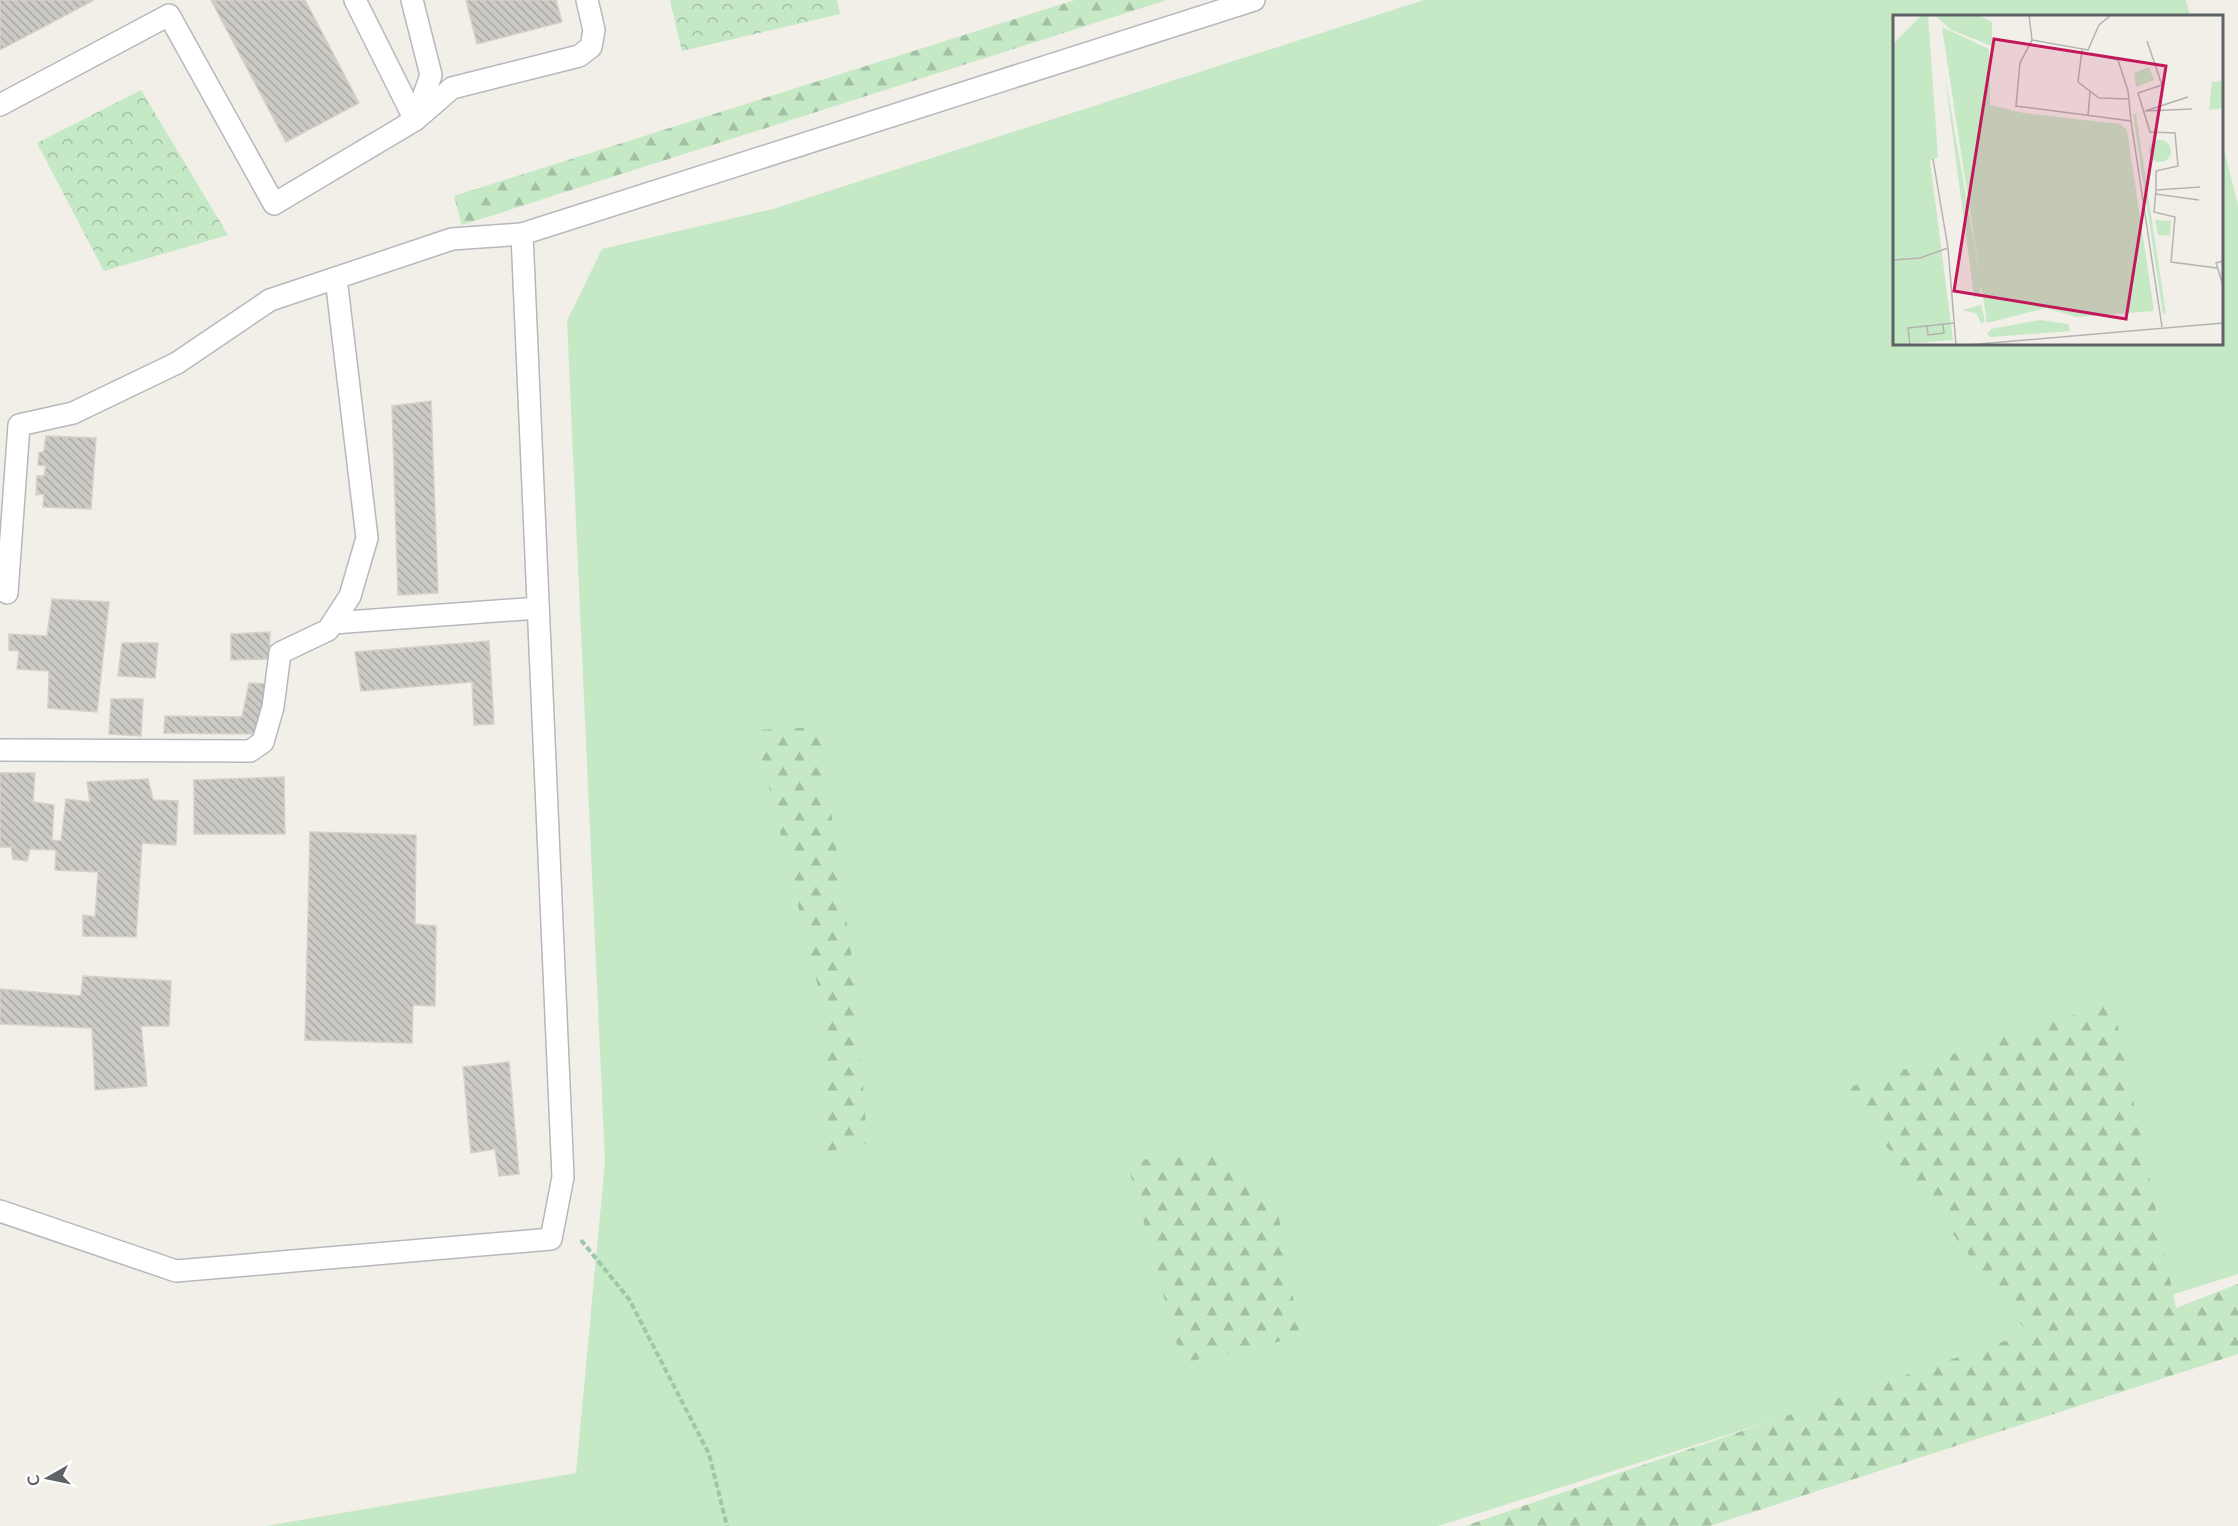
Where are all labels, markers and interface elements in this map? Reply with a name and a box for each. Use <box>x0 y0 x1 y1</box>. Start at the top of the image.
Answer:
inset map <box>1893 15 2223 345</box>
north arrow <box>18 1448 78 1508</box>
text: С <box>22 1473 43 1487</box>

